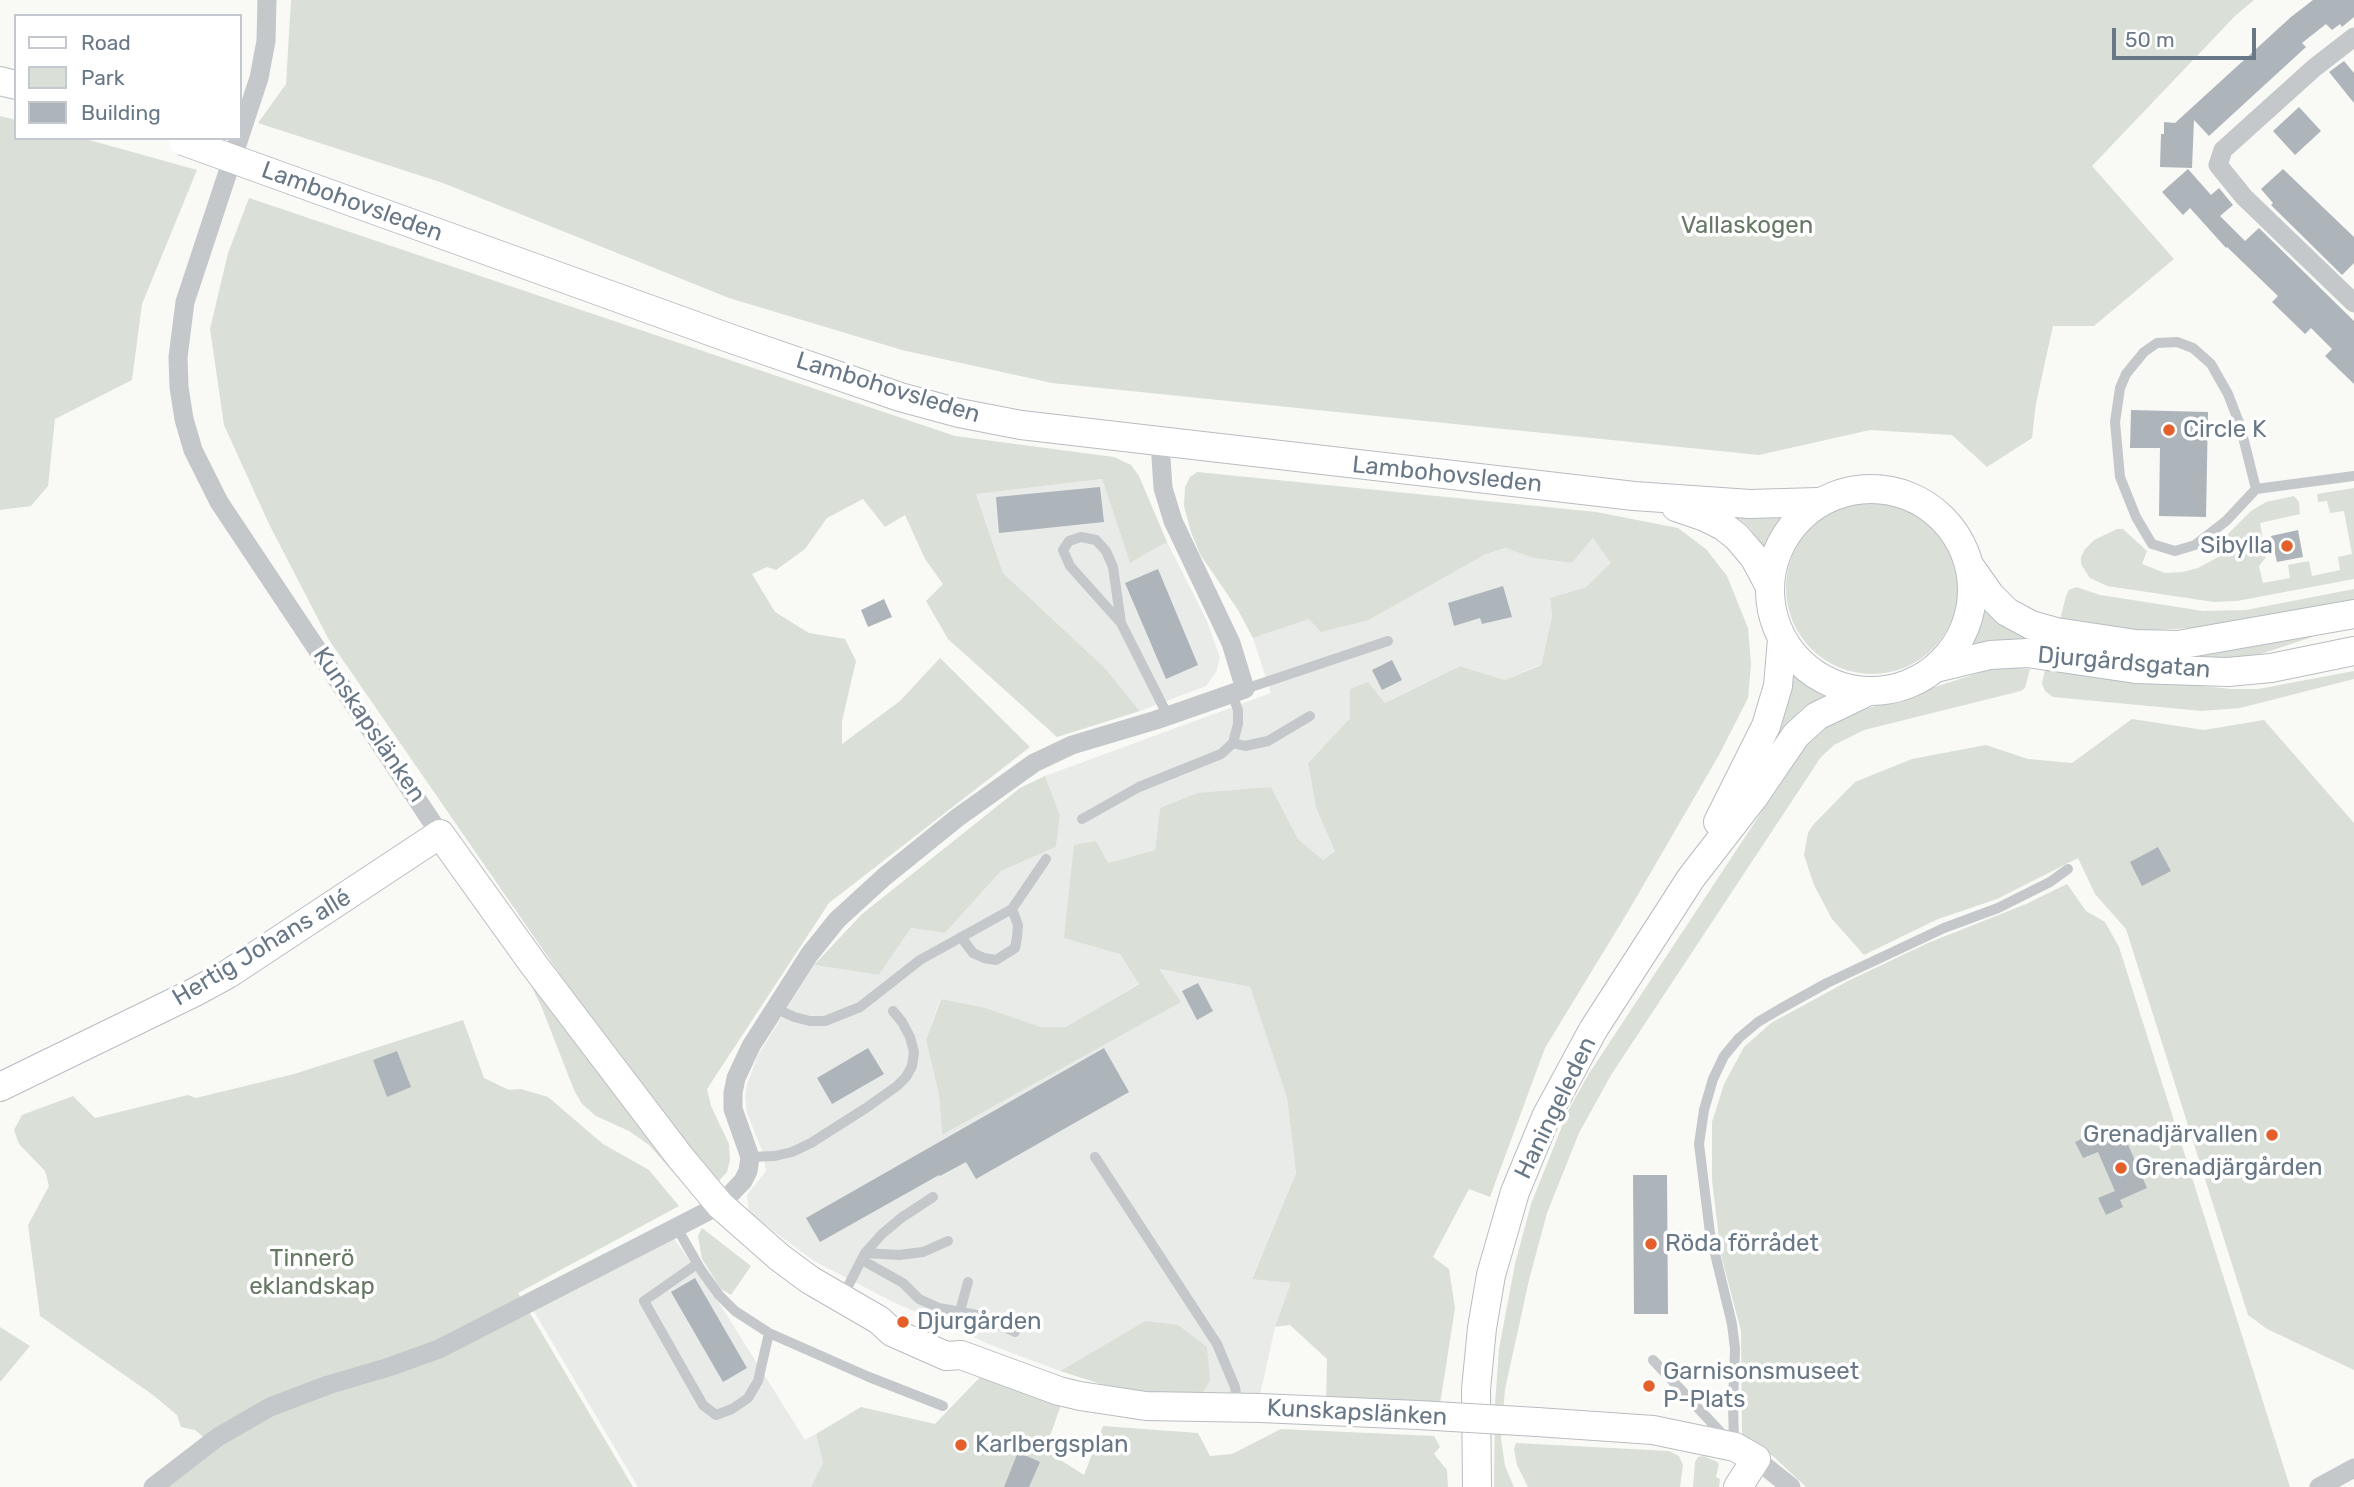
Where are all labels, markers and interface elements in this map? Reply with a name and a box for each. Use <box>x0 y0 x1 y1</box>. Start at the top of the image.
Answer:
legend <box>14 14 242 140</box>
scale bar <box>2116 14 2260 58</box>
text: 50 m <box>2125 27 2175 52</box>
text: Road <box>81 30 131 55</box>
text: Park <box>81 65 125 90</box>
text: Building <box>81 100 161 125</box>
street label: Lambohovsleden <box>257 156 447 248</box>
park label: Vallaskogen <box>1681 212 1813 240</box>
street label: Lambohovsleden <box>793 346 983 430</box>
place label: Circle K <box>2183 416 2267 444</box>
marker: Circle K <box>2161 422 2177 438</box>
street label: Lambohovsleden <box>1351 451 1543 499</box>
place label: Sibylla <box>2200 532 2273 560</box>
marker: Sibylla <box>2279 538 2295 554</box>
street label: Djurgårdsgatan <box>2036 641 2212 685</box>
street label: Kunskapslänken <box>307 642 431 808</box>
street label: Hertig Johans allé <box>168 883 356 1013</box>
street label: Haningeleden <box>1509 1032 1603 1184</box>
place label: Grenadjärvallen <box>2083 1121 2258 1149</box>
marker: Grenadjärvallen <box>2264 1127 2280 1143</box>
place label: Grenadjärgården <box>2135 1154 2323 1182</box>
marker: Grenadjärgården <box>2113 1160 2129 1176</box>
place label: Röda förrådet <box>1665 1230 1819 1258</box>
marker: Röda förrådet <box>1643 1236 1659 1252</box>
park label: Tinnerö eklandskap <box>249 1245 375 1301</box>
place label: Djurgården <box>917 1308 1042 1336</box>
marker: Djurgården <box>895 1314 911 1330</box>
place label: Garnisonsmuseet P-Plats <box>1663 1358 1859 1414</box>
marker: Garnisonsmuseet P-Plats <box>1641 1378 1657 1394</box>
street label: Kunskapslänken <box>1266 1394 1448 1432</box>
place label: Karlbergsplan <box>975 1431 1129 1459</box>
marker: Karlbergsplan <box>953 1437 969 1453</box>

